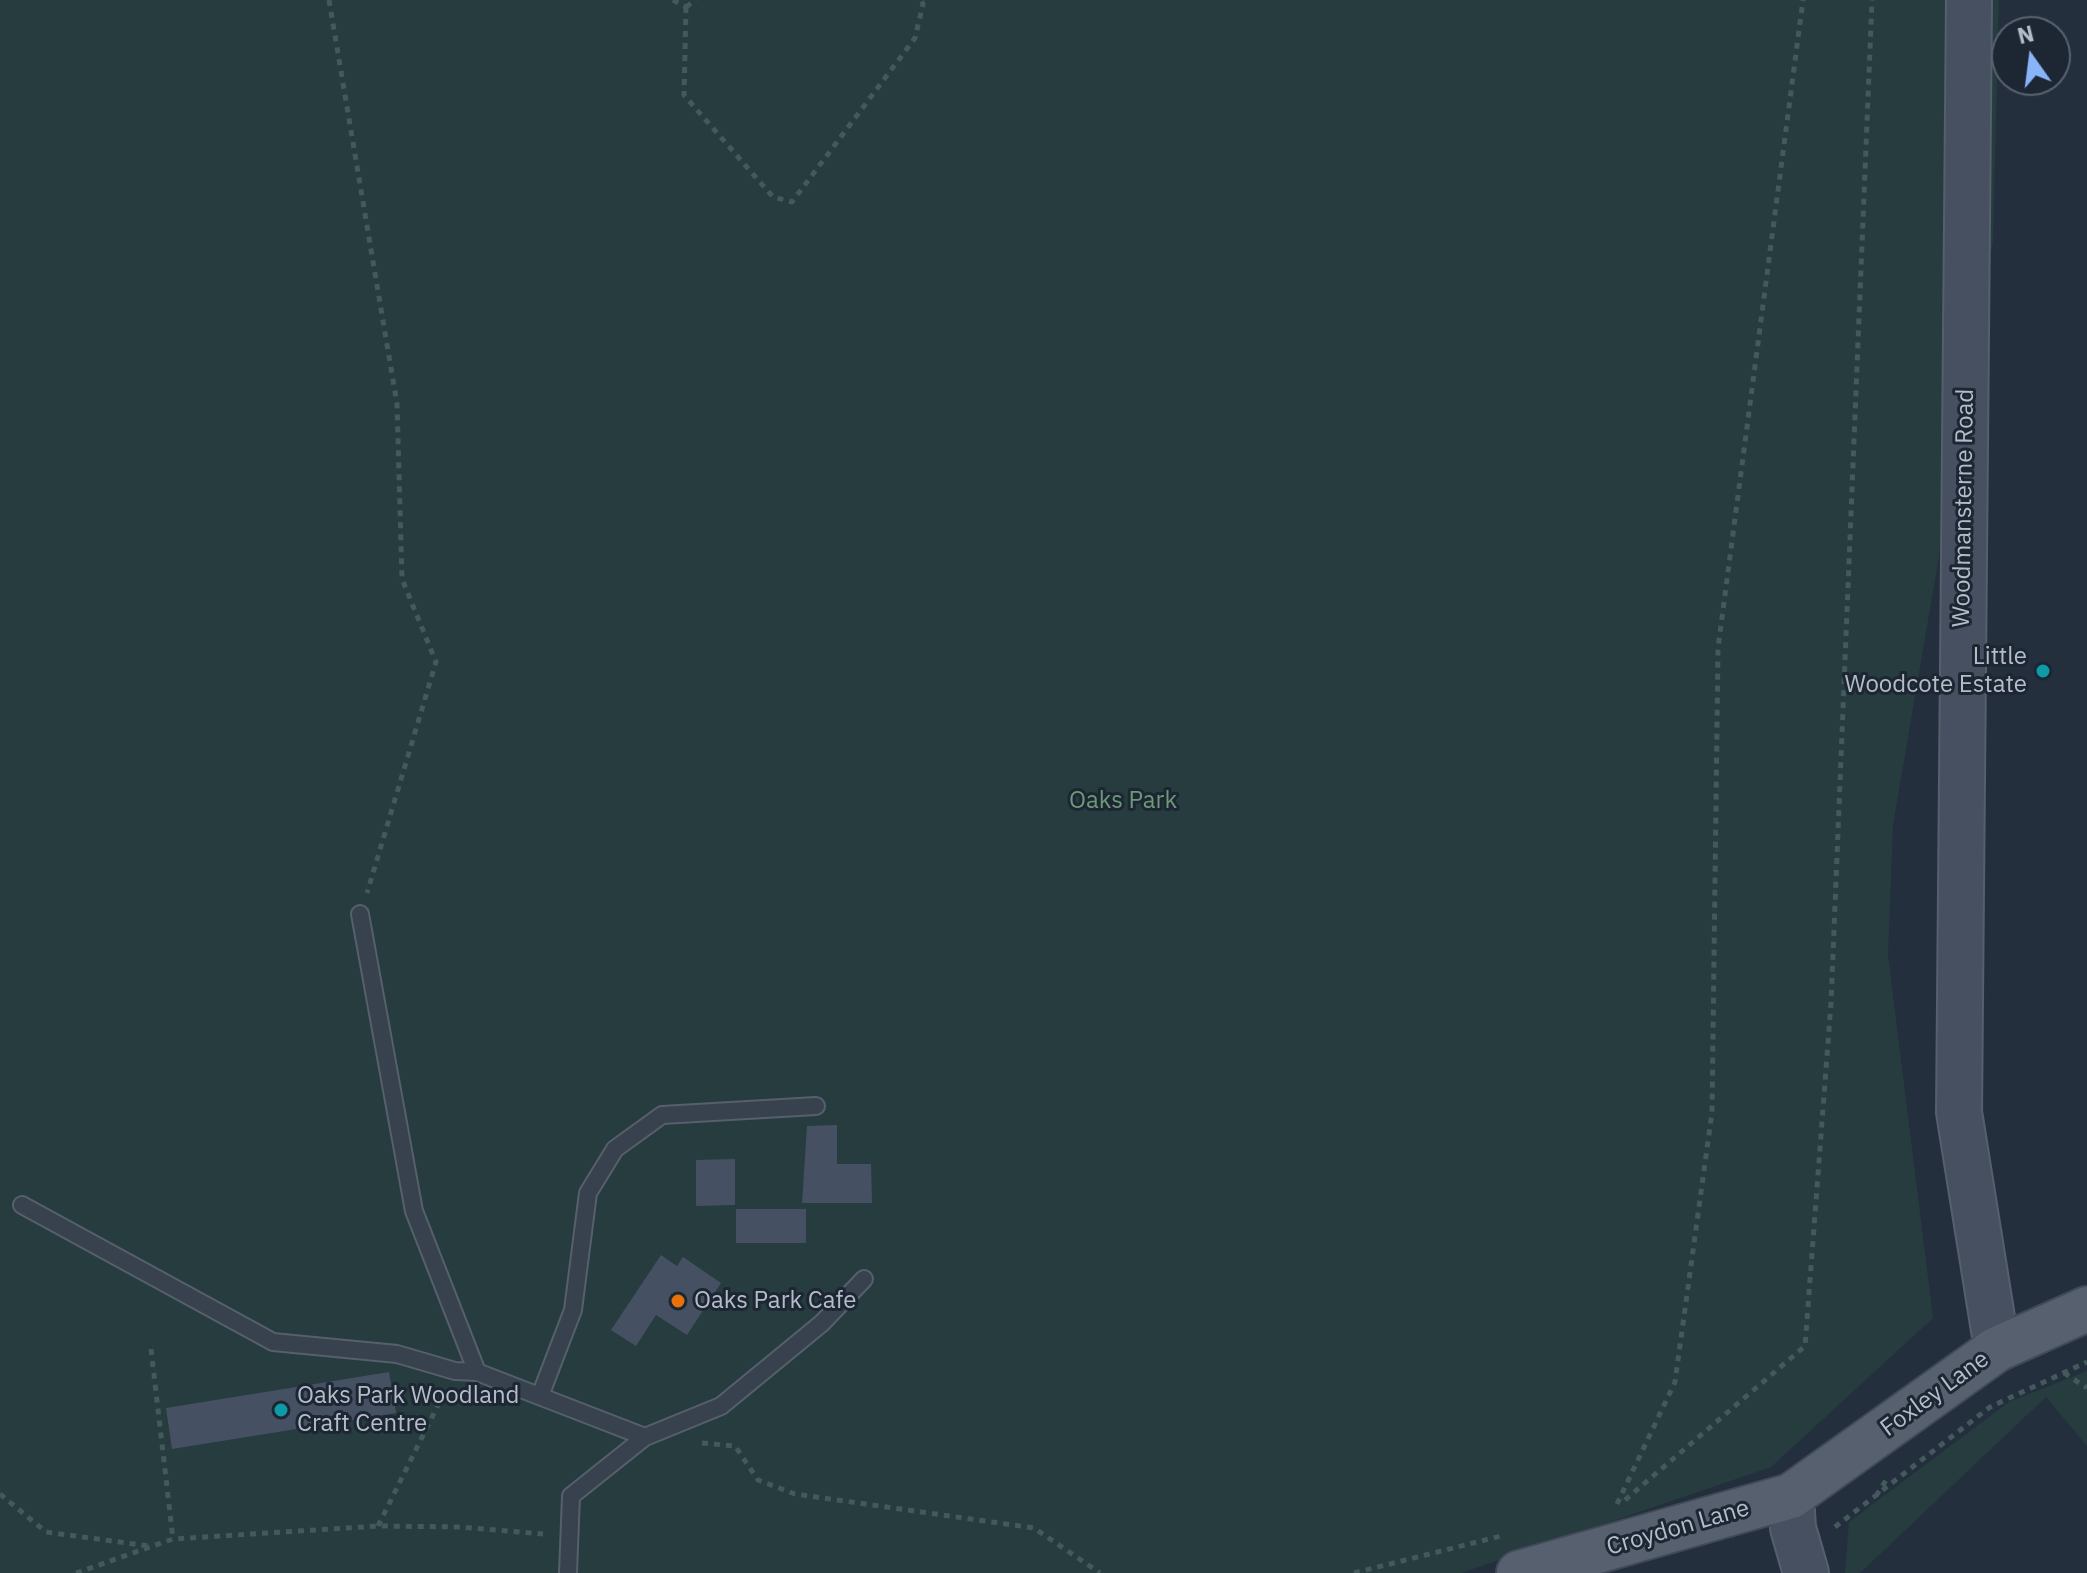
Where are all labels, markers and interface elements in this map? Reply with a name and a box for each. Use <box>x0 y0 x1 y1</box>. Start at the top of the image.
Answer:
north arrow <box>1991 16 2071 96</box>
text: N <box>2014 18 2037 50</box>
street label: Woodmansterne Road <box>1948 388 1980 628</box>
place label: Little Woodcote Estate <box>1844 643 2027 699</box>
marker: Little Woodcote Estate <box>2034 662 2052 680</box>
park label: Oaks Park <box>1069 787 1177 815</box>
place label: Oaks Park Cafe <box>694 1287 856 1315</box>
marker: Oaks Park Cafe <box>669 1292 687 1310</box>
street label: Foxley Lane <box>1875 1345 1995 1443</box>
place label: Oaks Park Woodland Craft Centre <box>297 1382 520 1438</box>
marker: Oaks Park Woodland Craft Centre <box>272 1401 290 1419</box>
street label: Croydon Lane <box>1603 1494 1753 1562</box>

